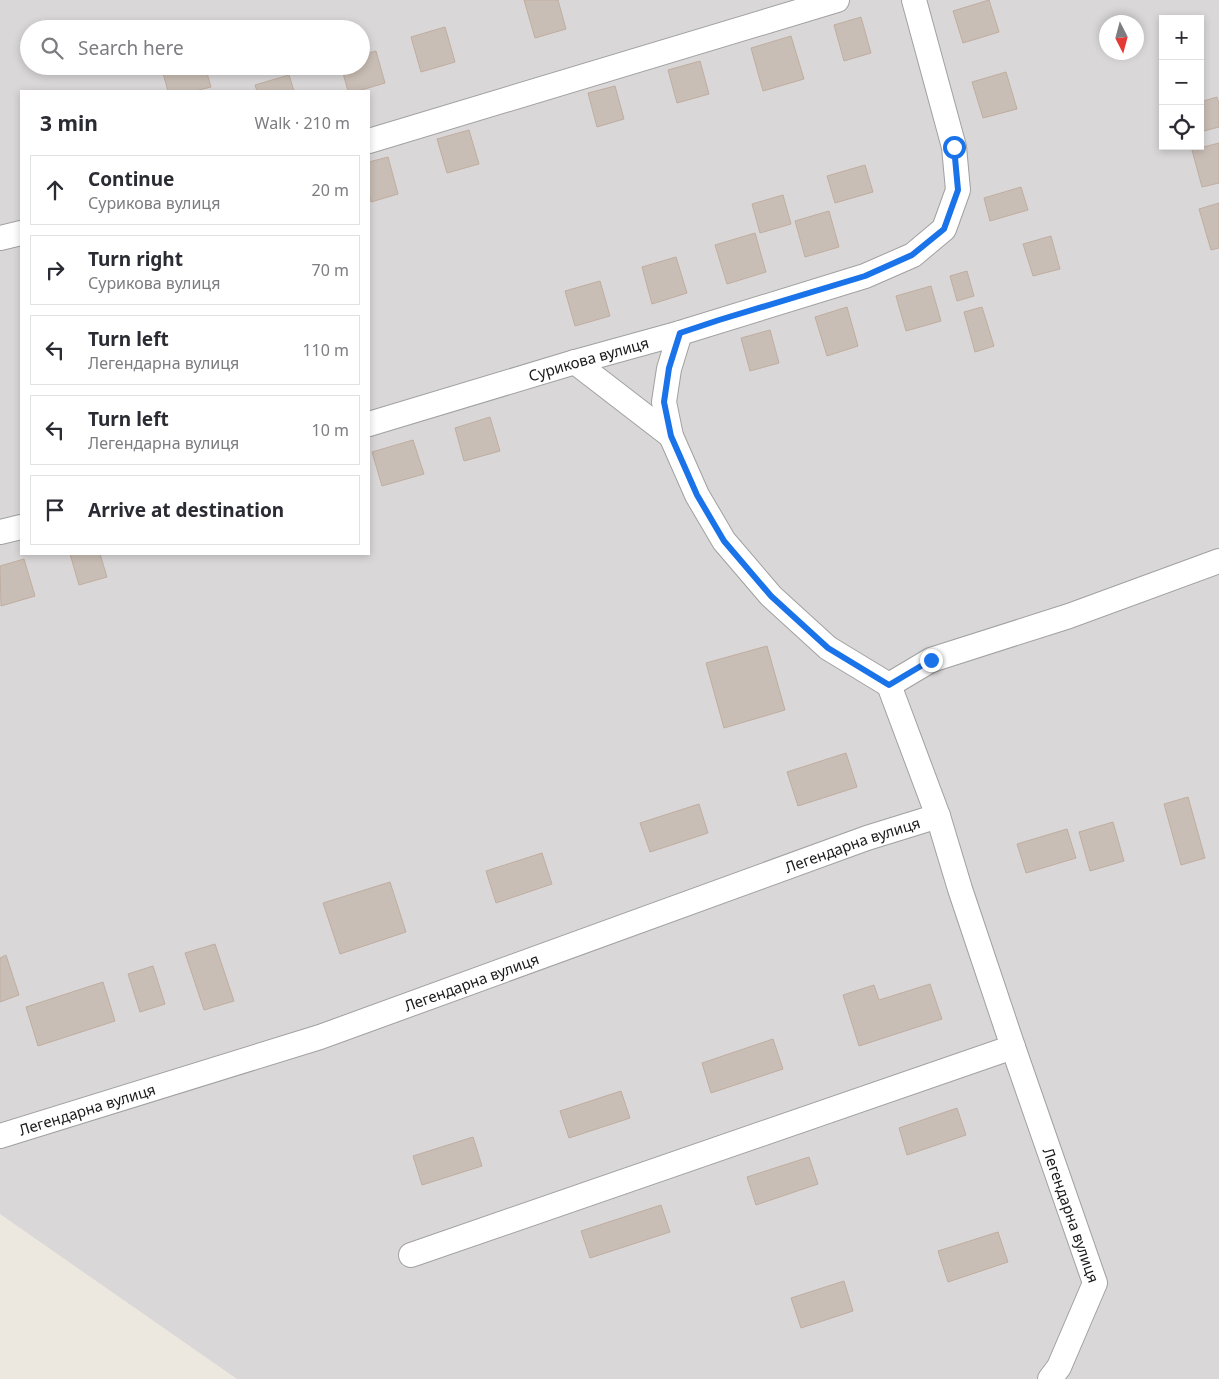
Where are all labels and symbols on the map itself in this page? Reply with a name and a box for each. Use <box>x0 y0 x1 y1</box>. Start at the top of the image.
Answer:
north arrow <box>1099 15 1144 60</box>
route start <box>943 136 966 159</box>
street label: Сурикова вулиця <box>526 332 651 385</box>
route end <box>920 649 943 672</box>
street label: Легендарна вулиця <box>782 812 922 877</box>
street label: Легендарна вулиця <box>401 948 541 1016</box>
street label: Легендарна вулиця <box>16 1079 158 1140</box>
street label: Легендарна вулиця <box>1039 1145 1104 1285</box>

